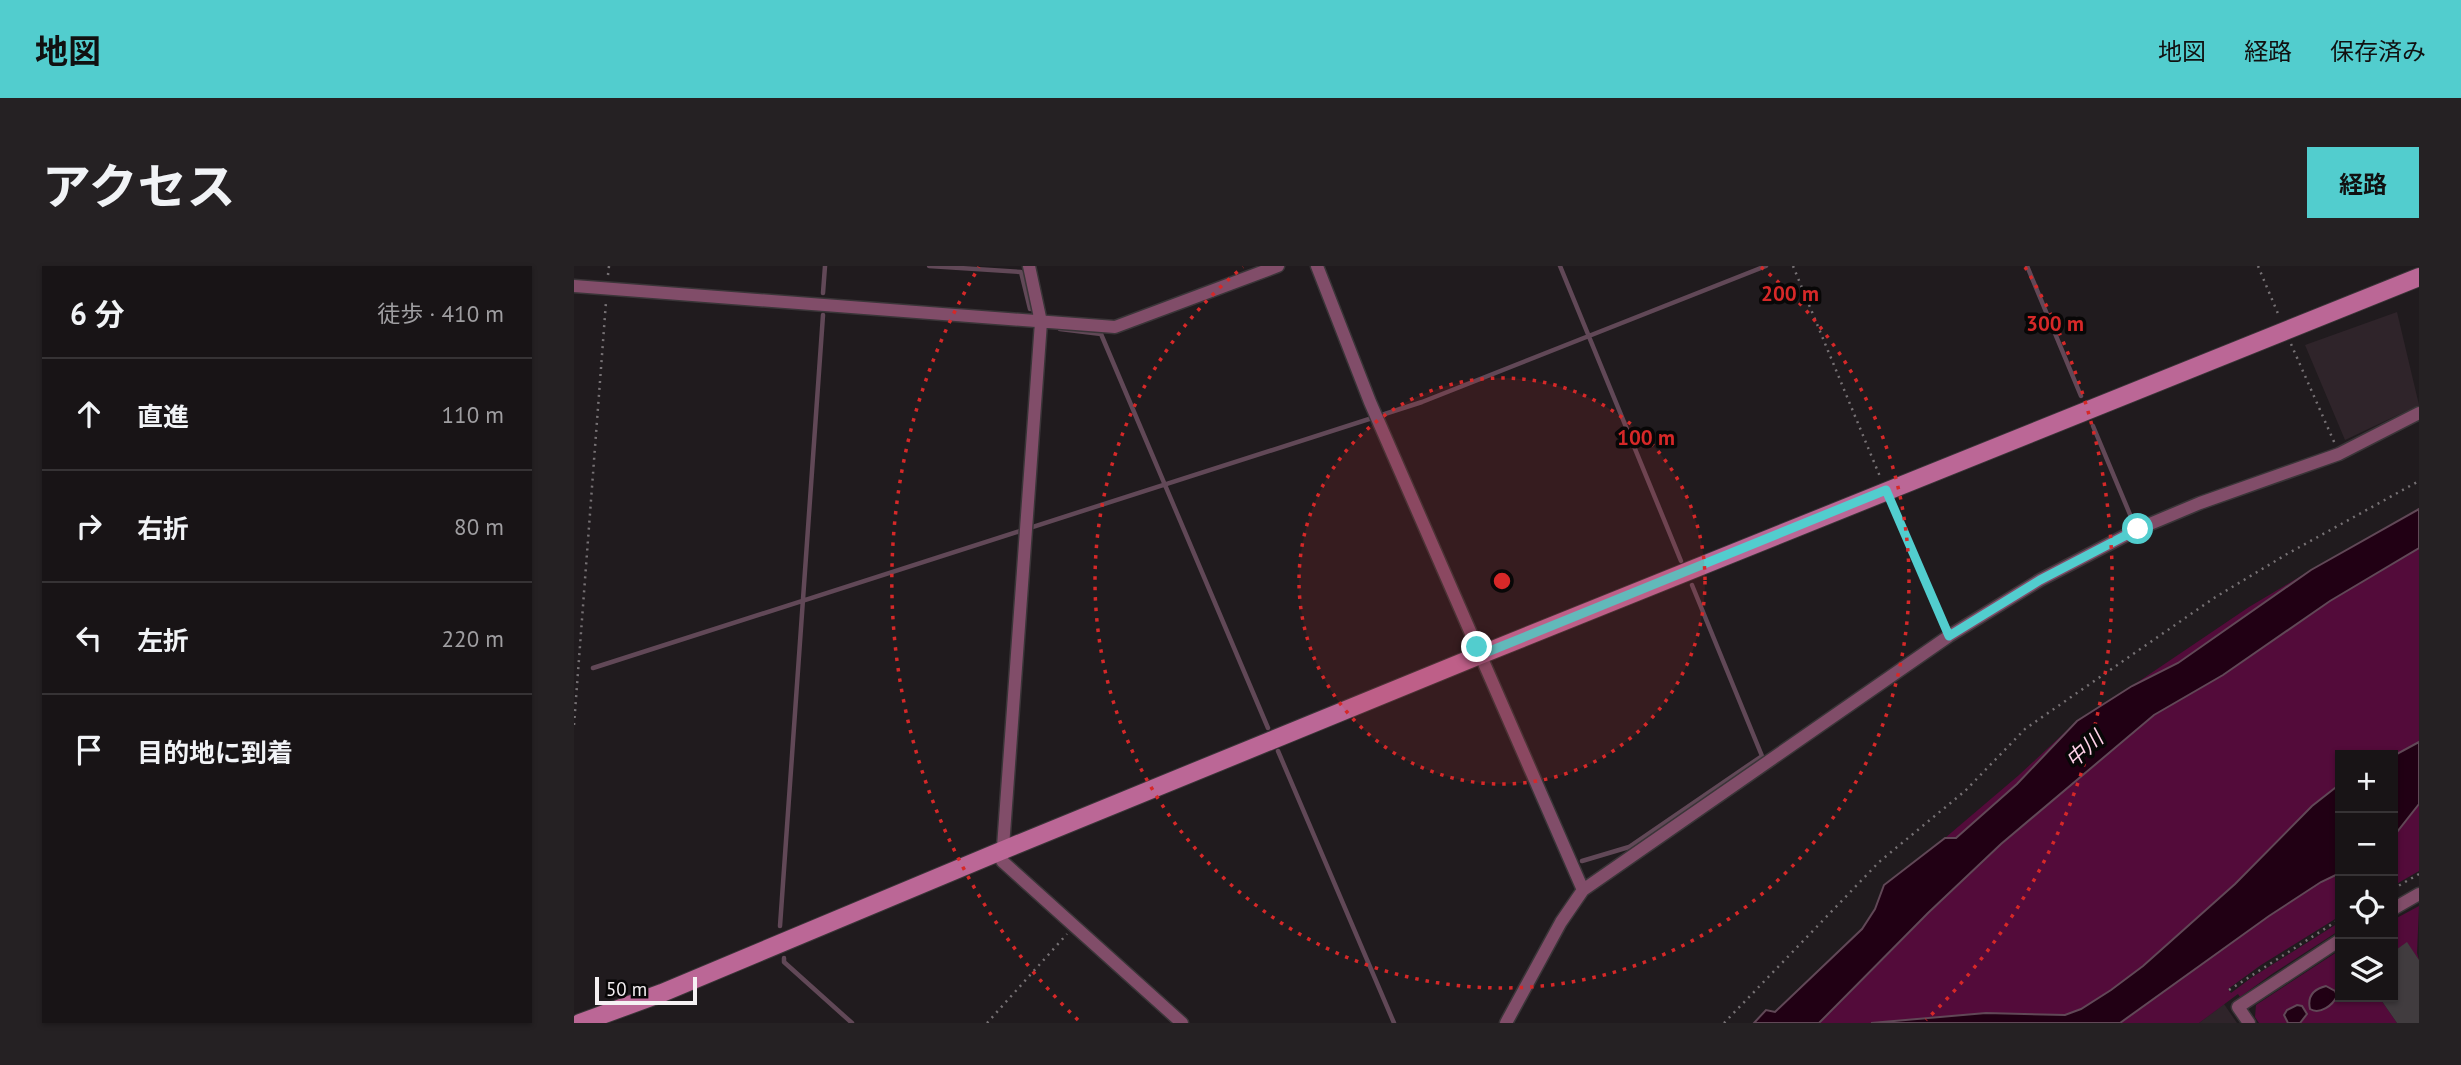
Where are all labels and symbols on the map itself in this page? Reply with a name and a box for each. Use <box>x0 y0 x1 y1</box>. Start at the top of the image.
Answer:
text: 200 m <box>1761 280 1819 307</box>
text: 300 m <box>2026 310 2084 337</box>
text: 100 m <box>1617 424 1675 451</box>
route start <box>2122 513 2153 544</box>
centre of rings <box>1490 569 1514 593</box>
route end <box>1461 631 1492 662</box>
water label: 中川 <box>2059 724 2110 773</box>
scale bar <box>595 974 696 1006</box>

